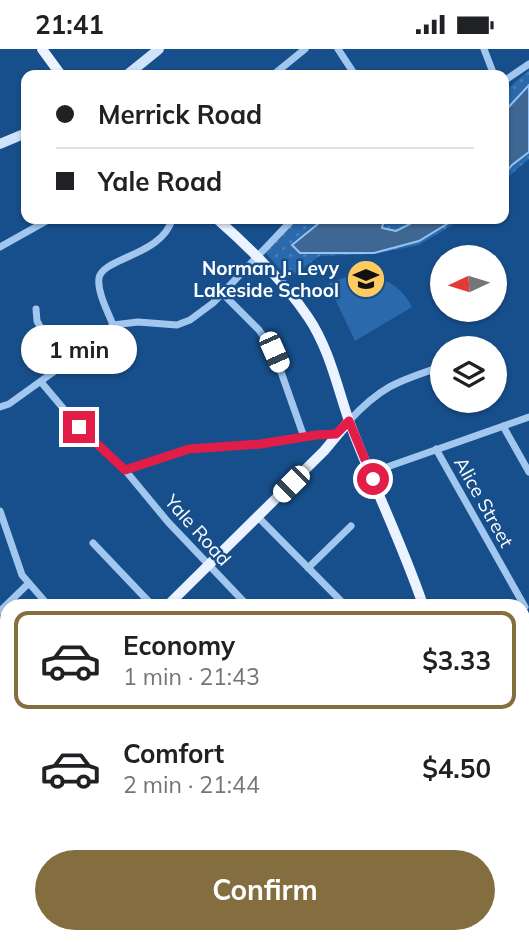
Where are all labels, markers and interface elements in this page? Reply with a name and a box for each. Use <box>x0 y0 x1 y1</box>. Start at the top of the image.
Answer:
text: 21:41 <box>35 8 104 41</box>
text: Merrick Road <box>98 98 262 131</box>
text: Yale Road <box>98 165 222 198</box>
north arrow <box>430 245 508 322</box>
map controls <box>430 245 507 413</box>
place label: Norman J. Levy Lakeside School <box>193 256 340 302</box>
school or university icon: Norman J. Levy Lakeside School <box>345 258 387 300</box>
callout: 1 min <box>21 325 137 375</box>
car <box>256 329 293 375</box>
text: 1 min <box>49 335 109 364</box>
button: layers <box>430 336 507 413</box>
route end <box>63 411 95 443</box>
street label: Alice Street <box>449 452 519 552</box>
car <box>269 462 314 506</box>
route start <box>357 463 389 495</box>
street label: Yale Road <box>159 489 236 571</box>
icon: car <box>39 629 102 692</box>
text: Economy <box>123 629 235 662</box>
text: $3.33 <box>422 644 491 677</box>
text: 1 min · 21:43 <box>123 662 260 691</box>
icon: car <box>39 737 102 800</box>
text: Comfort <box>123 737 224 770</box>
text: $4.50 <box>422 752 491 785</box>
text: 2 min · 21:44 <box>123 770 260 799</box>
button: Confirm <box>35 850 495 930</box>

